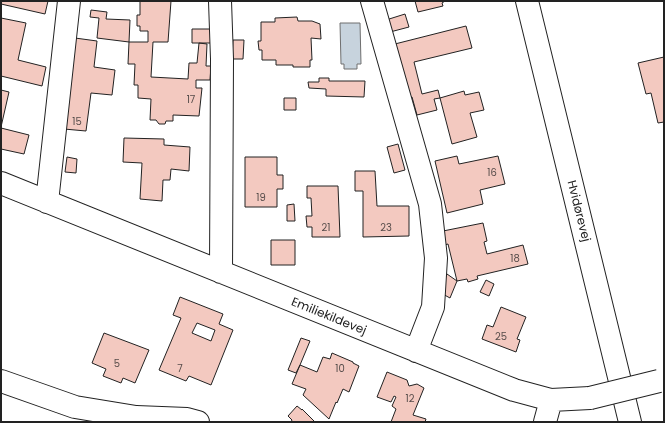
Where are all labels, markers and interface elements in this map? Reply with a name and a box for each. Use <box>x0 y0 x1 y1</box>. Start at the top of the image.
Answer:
house number: 17 <box>187 92 196 107</box>
house number: 15 <box>72 114 82 129</box>
house number: 16 <box>487 165 497 180</box>
street label: Hvidørevej <box>564 178 595 243</box>
house number: 19 <box>256 190 266 205</box>
house number: 21 <box>322 220 330 235</box>
house number: 23 <box>380 220 392 235</box>
house number: 18 <box>510 251 520 266</box>
street label: Emiliekildevej <box>289 293 369 338</box>
house number: 25 <box>495 329 507 344</box>
house number: 5 <box>114 356 120 371</box>
house number: 7 <box>177 361 183 376</box>
house number: 10 <box>335 361 345 376</box>
house number: 12 <box>406 391 415 406</box>

